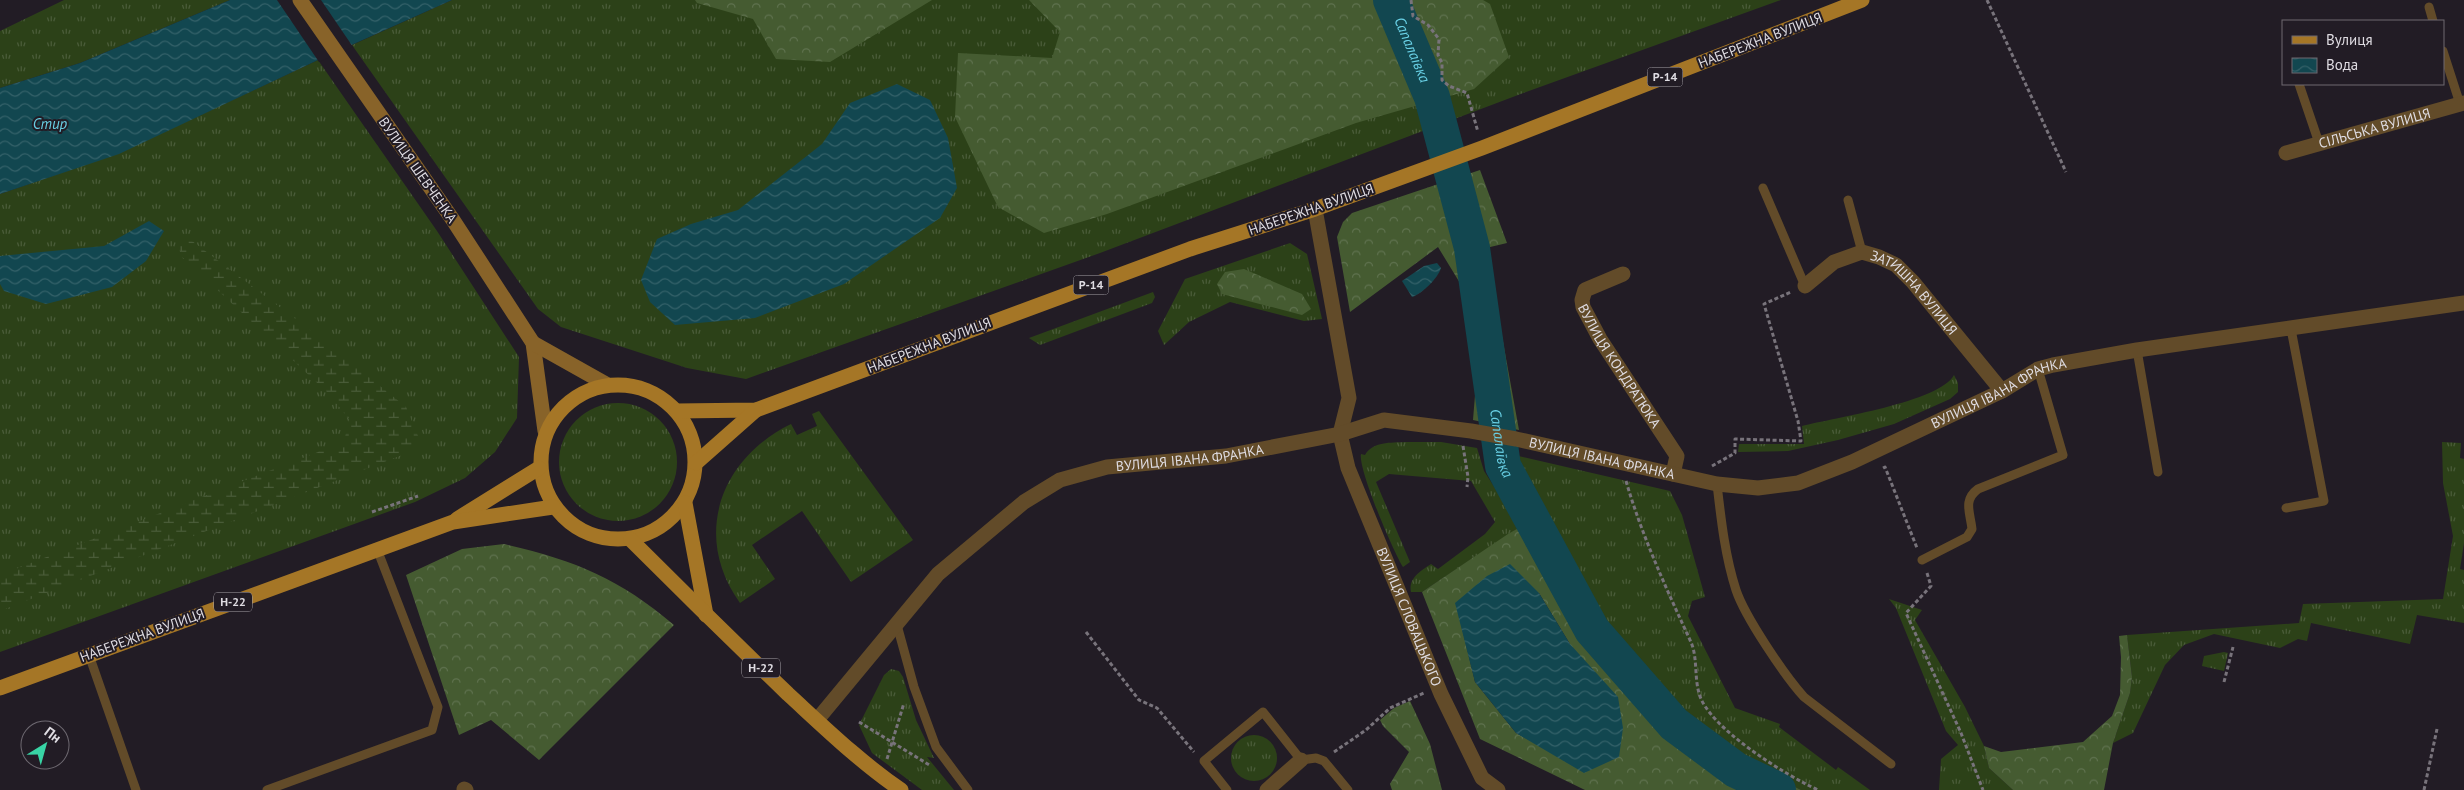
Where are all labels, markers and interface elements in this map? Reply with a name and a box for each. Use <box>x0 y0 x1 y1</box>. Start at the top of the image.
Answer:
street label: НАБЕРЕЖНА ВУЛИЦЯ <box>1695 8 1825 72</box>
water label: Сапалаївка <box>1390 14 1435 86</box>
legend <box>2282 20 2444 85</box>
text: Вулиця <box>2326 30 2373 49</box>
text: Вода <box>2326 55 2358 74</box>
road number: Р-14 <box>1648 68 1682 86</box>
street label: СІЛЬСЬКА ВУЛИЦЯ <box>2317 104 2433 152</box>
water label: Стир <box>33 114 68 133</box>
street label: ВУЛИЦЯ ШЕВЧЕНКА <box>375 114 462 227</box>
street label: НАБЕРЕЖНА ВУЛИЦЯ <box>1246 179 1376 239</box>
street label: ЗАТИШНА ВУЛИЦЯ <box>1868 246 1961 338</box>
road number: Р-14 <box>1074 276 1108 294</box>
street label: ВУЛИЦЯ КОНДРАТЮКА <box>1574 301 1665 432</box>
street label: НАБЕРЕЖНА ВУЛИЦЯ <box>864 313 994 377</box>
street label: ВУЛИЦЯ ІВАНА ФРАНКА <box>1928 354 2068 432</box>
water label: Сапалаївка <box>1486 408 1518 481</box>
street label: ВУЛИЦЯ ІВАНА ФРАНКА <box>1527 433 1677 483</box>
street label: ВУЛИЦЯ ІВАНА ФРАНКА <box>1115 440 1266 475</box>
street label: ВУЛИЦЯ СЛОВАЦЬКОГО <box>1373 545 1446 689</box>
road number: Н-22 <box>214 592 252 612</box>
street label: НАБЕРЕЖНА ВУЛИЦЯ <box>77 604 207 666</box>
road number: Н-22 <box>742 658 780 678</box>
north arrow <box>20 720 70 770</box>
text: Пн <box>41 722 65 747</box>

